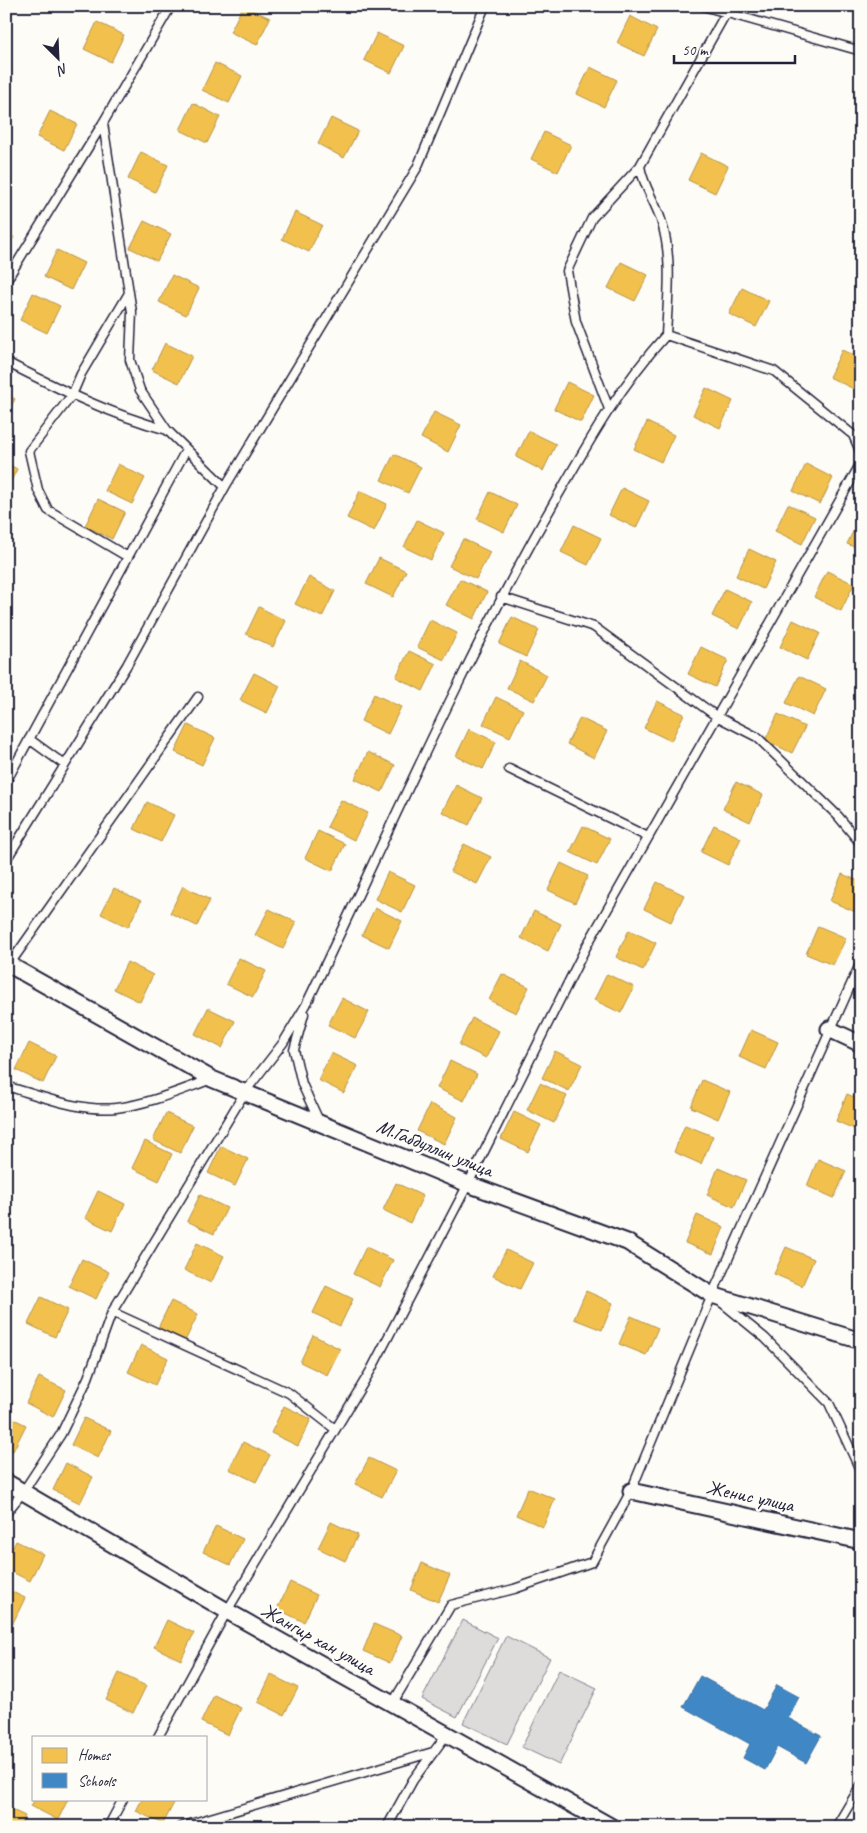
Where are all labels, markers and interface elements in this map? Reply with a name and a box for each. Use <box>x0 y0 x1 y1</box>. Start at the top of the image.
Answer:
north arrow <box>32 32 82 82</box>
scale bar <box>674 32 796 64</box>
text: 50 m <box>682 41 709 60</box>
text: N <box>54 60 71 80</box>
street label: М.Габдуллин улица <box>373 1113 498 1183</box>
street label: Женис улица <box>704 1475 798 1518</box>
street label: Жангир хан улица <box>257 1597 381 1682</box>
legend <box>32 1736 208 1800</box>
text: Homes <box>78 1746 112 1765</box>
text: Schools <box>78 1772 117 1791</box>

